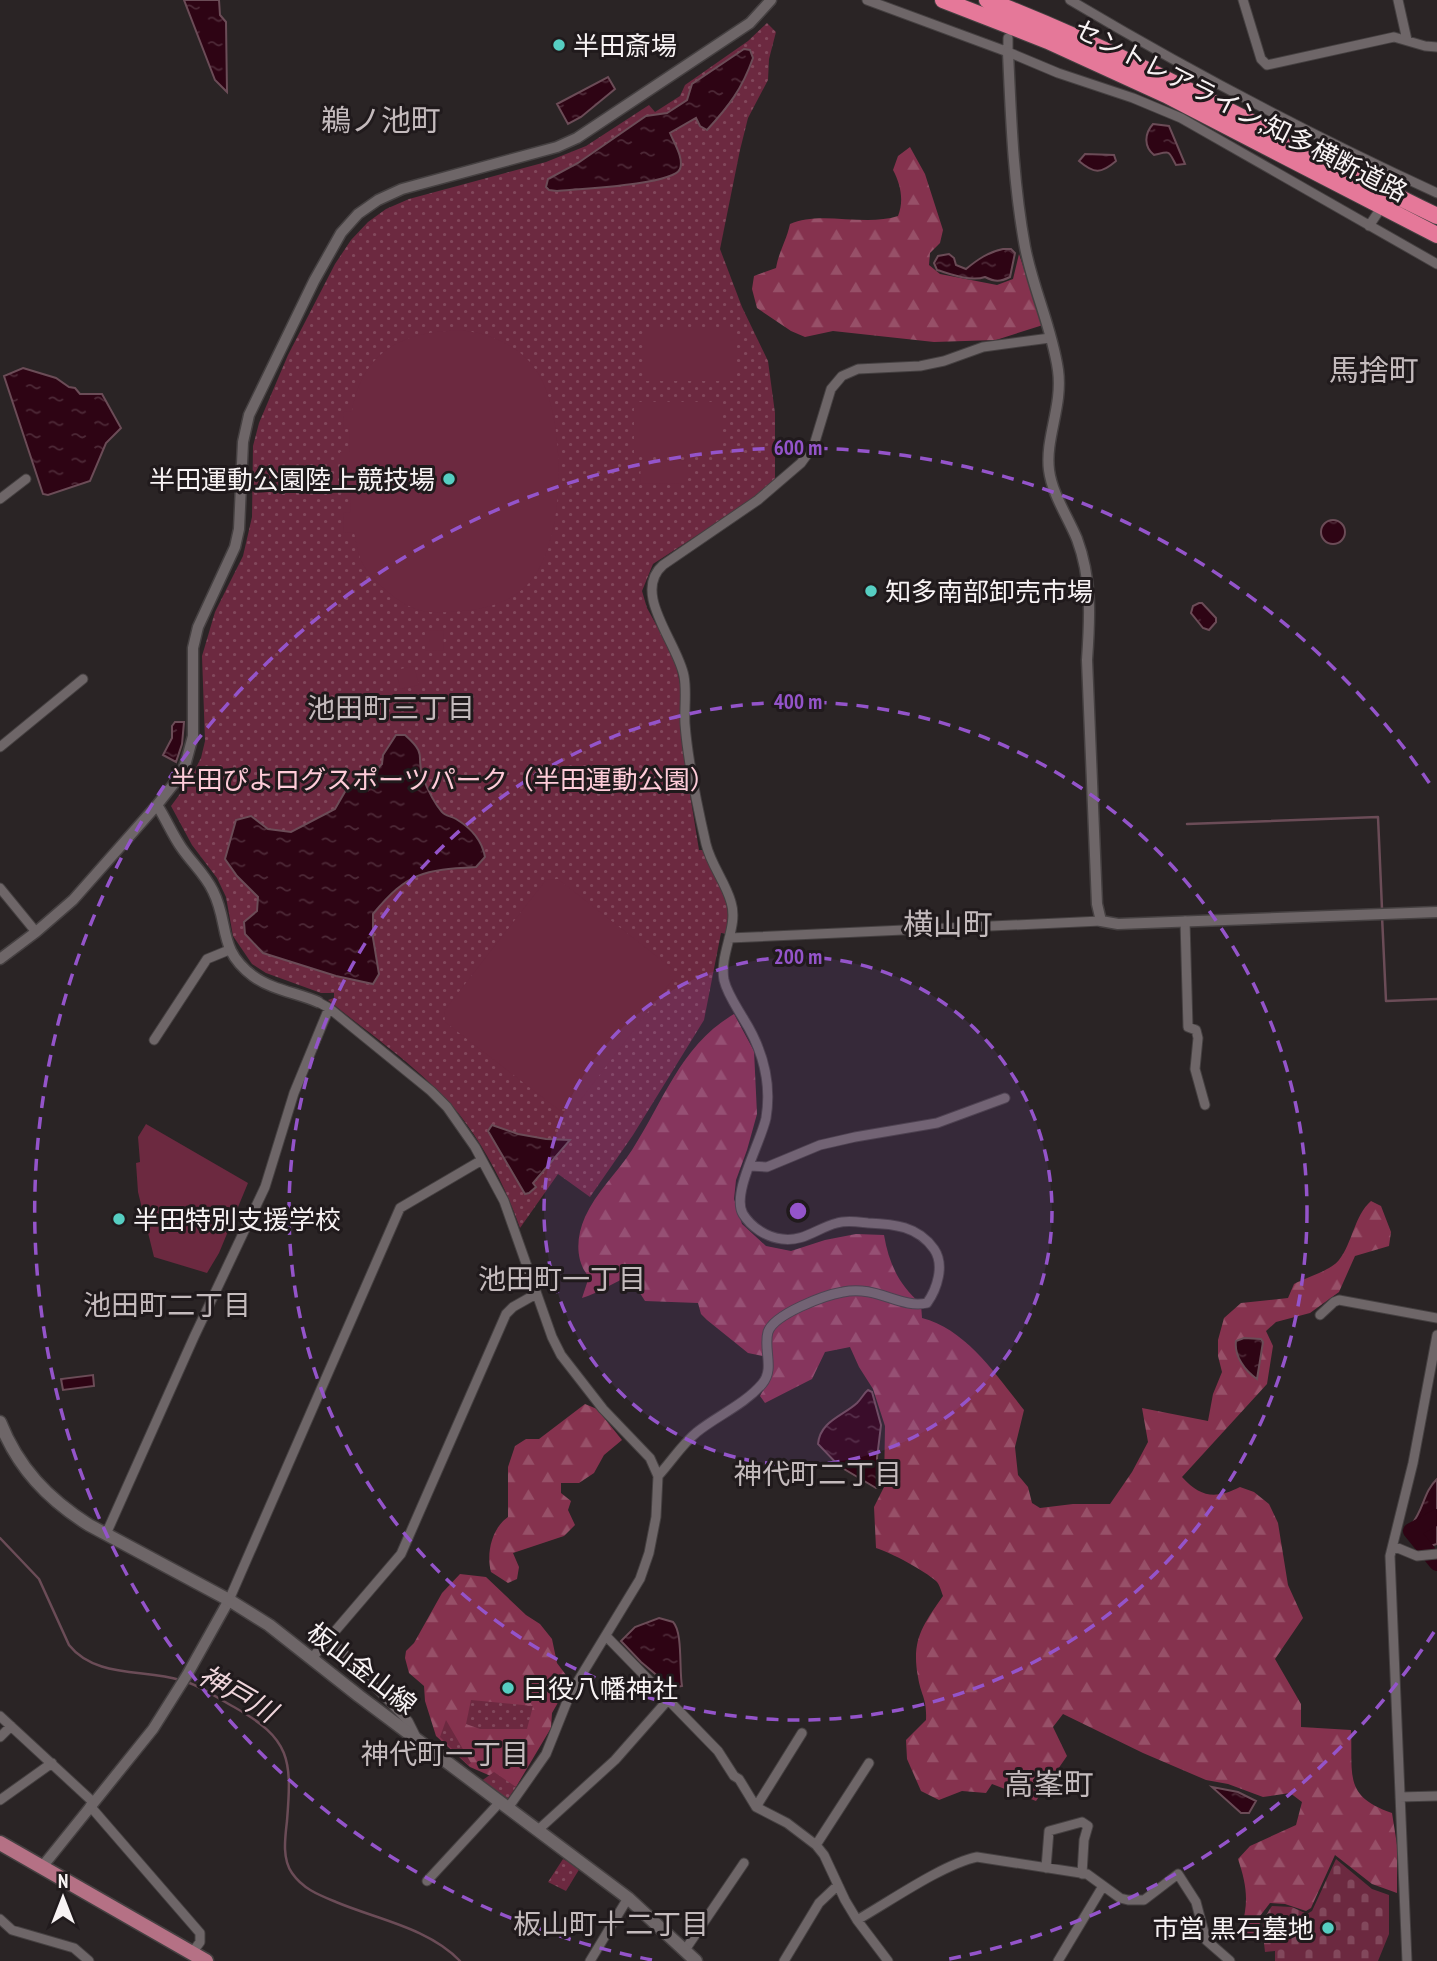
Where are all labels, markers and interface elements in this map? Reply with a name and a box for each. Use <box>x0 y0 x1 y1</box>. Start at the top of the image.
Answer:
street label: セントレアライン;知多横断道路 <box>1069 11 1413 209</box>
place label: 半田斎場 <box>573 29 677 62</box>
marker: 半田斎場 <box>551 37 567 53</box>
district label: 鵜ノ池町 <box>321 100 441 139</box>
district label: 馬捨町 <box>1329 350 1419 389</box>
text: 600 m <box>774 434 822 461</box>
place label: 半田運動公園陸上競技場 <box>149 463 435 496</box>
marker: 半田運動公園陸上競技場 <box>441 471 457 487</box>
place label: 知多南部卸売市場 <box>885 575 1093 608</box>
marker: 知多南部卸売市場 <box>863 583 879 599</box>
text: 400 m <box>774 688 822 715</box>
district label: 池田町三丁目 <box>307 689 475 726</box>
park label: 半田ぴよログスポーツパーク（半田運動公園） <box>170 763 716 796</box>
district label: 横山町 <box>903 904 993 943</box>
text: 200 m <box>774 943 822 970</box>
centre of rings <box>786 1199 810 1223</box>
place label: 半田特別支援学校 <box>133 1203 341 1236</box>
marker: 半田特別支援学校 <box>111 1211 127 1227</box>
district label: 池田町一丁目 <box>478 1260 646 1297</box>
district label: 池田町二丁目 <box>83 1286 251 1323</box>
district label: 神代町二丁目 <box>734 1455 902 1492</box>
street label: 板山金山線 <box>301 1615 423 1721</box>
water label: 神戸川 <box>192 1656 286 1732</box>
place label: 日役八幡神社 <box>522 1672 678 1705</box>
marker: 日役八幡神社 <box>500 1680 516 1696</box>
district label: 神代町一丁目 <box>361 1735 529 1772</box>
district label: 高峯町 <box>1004 1764 1094 1803</box>
north arrow <box>28 1863 98 1933</box>
text: N <box>58 1869 68 1893</box>
district label: 板山町十二丁目 <box>513 1905 709 1942</box>
place label: 市営 黒石墓地 <box>1152 1912 1314 1945</box>
marker: 市営 黒石墓地 <box>1320 1920 1336 1936</box>

